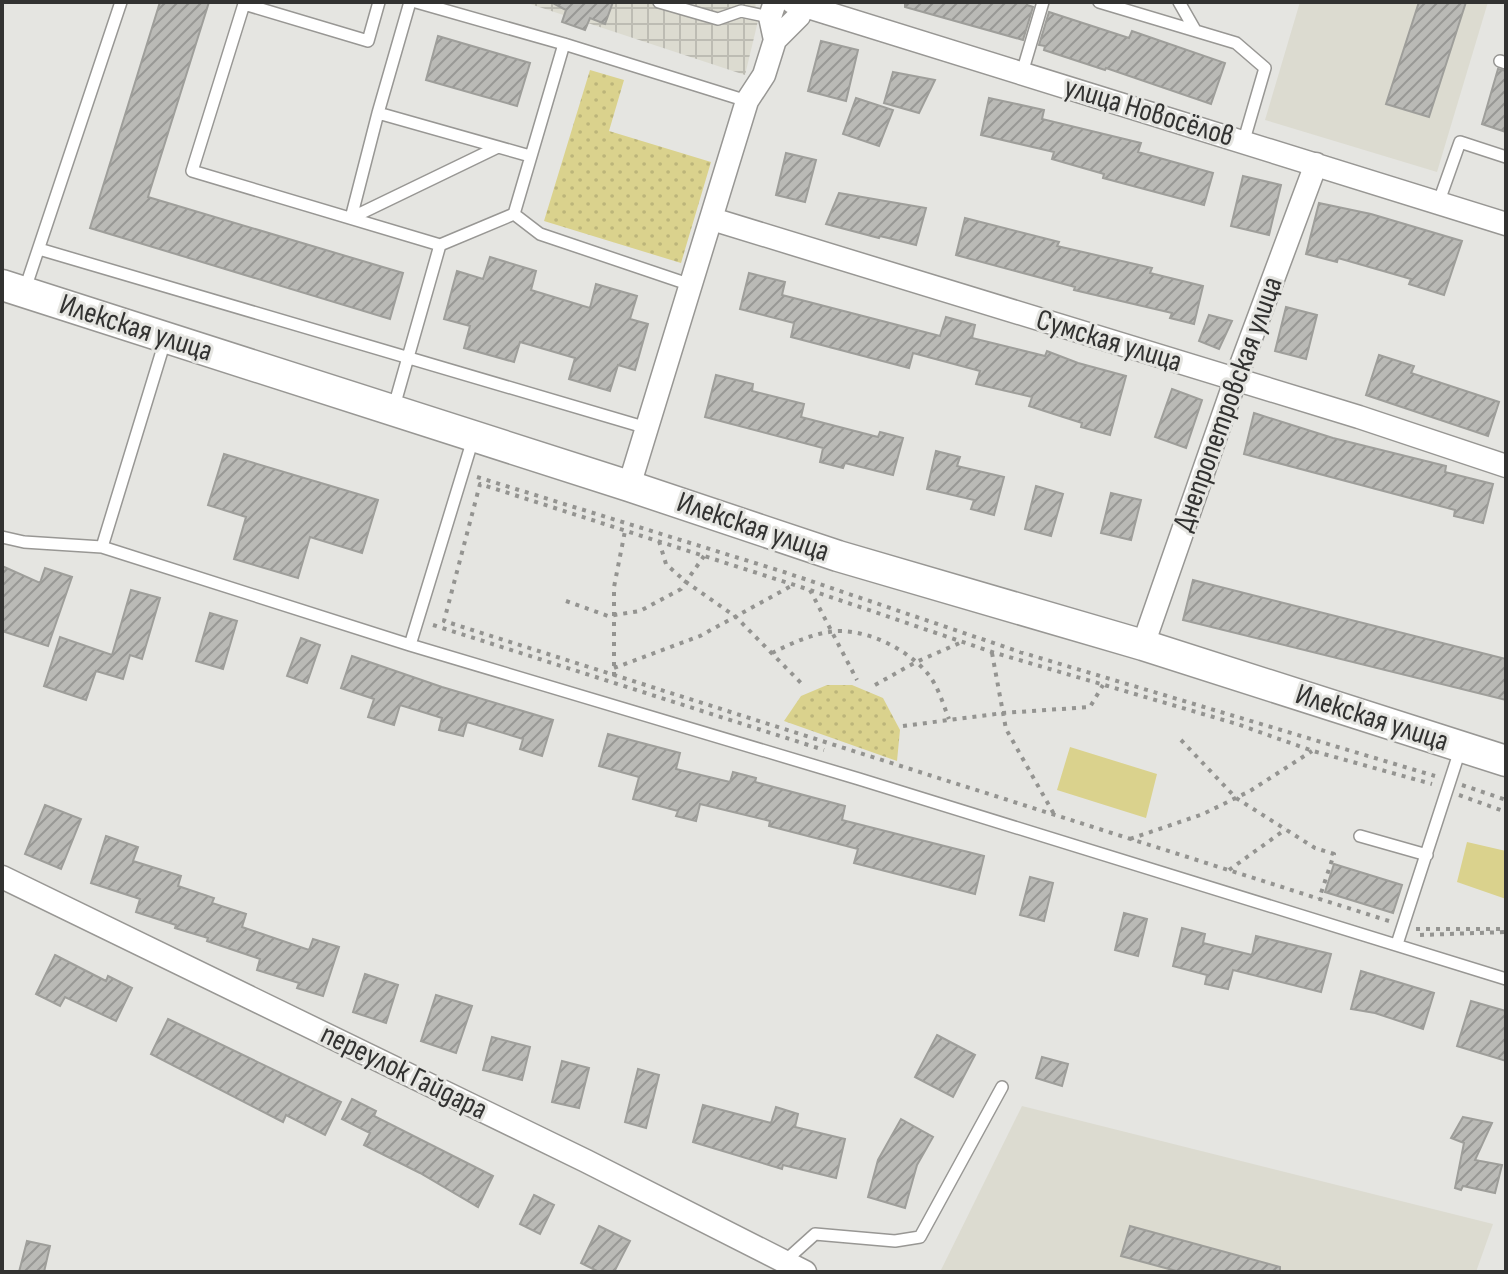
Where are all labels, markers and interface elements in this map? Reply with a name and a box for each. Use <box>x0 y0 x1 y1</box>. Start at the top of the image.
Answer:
street label: улица Новосёлов <box>1060 69 1238 155</box>
street label: Днепропетровская улица <box>1165 272 1291 536</box>
street label: Илекская улица <box>55 286 217 370</box>
street label: Сумская улица <box>1032 302 1186 380</box>
street label: Илекская улица <box>672 484 834 570</box>
street label: Илекская улица <box>1291 676 1453 760</box>
street label: переулок Гайдара <box>315 1016 493 1128</box>

